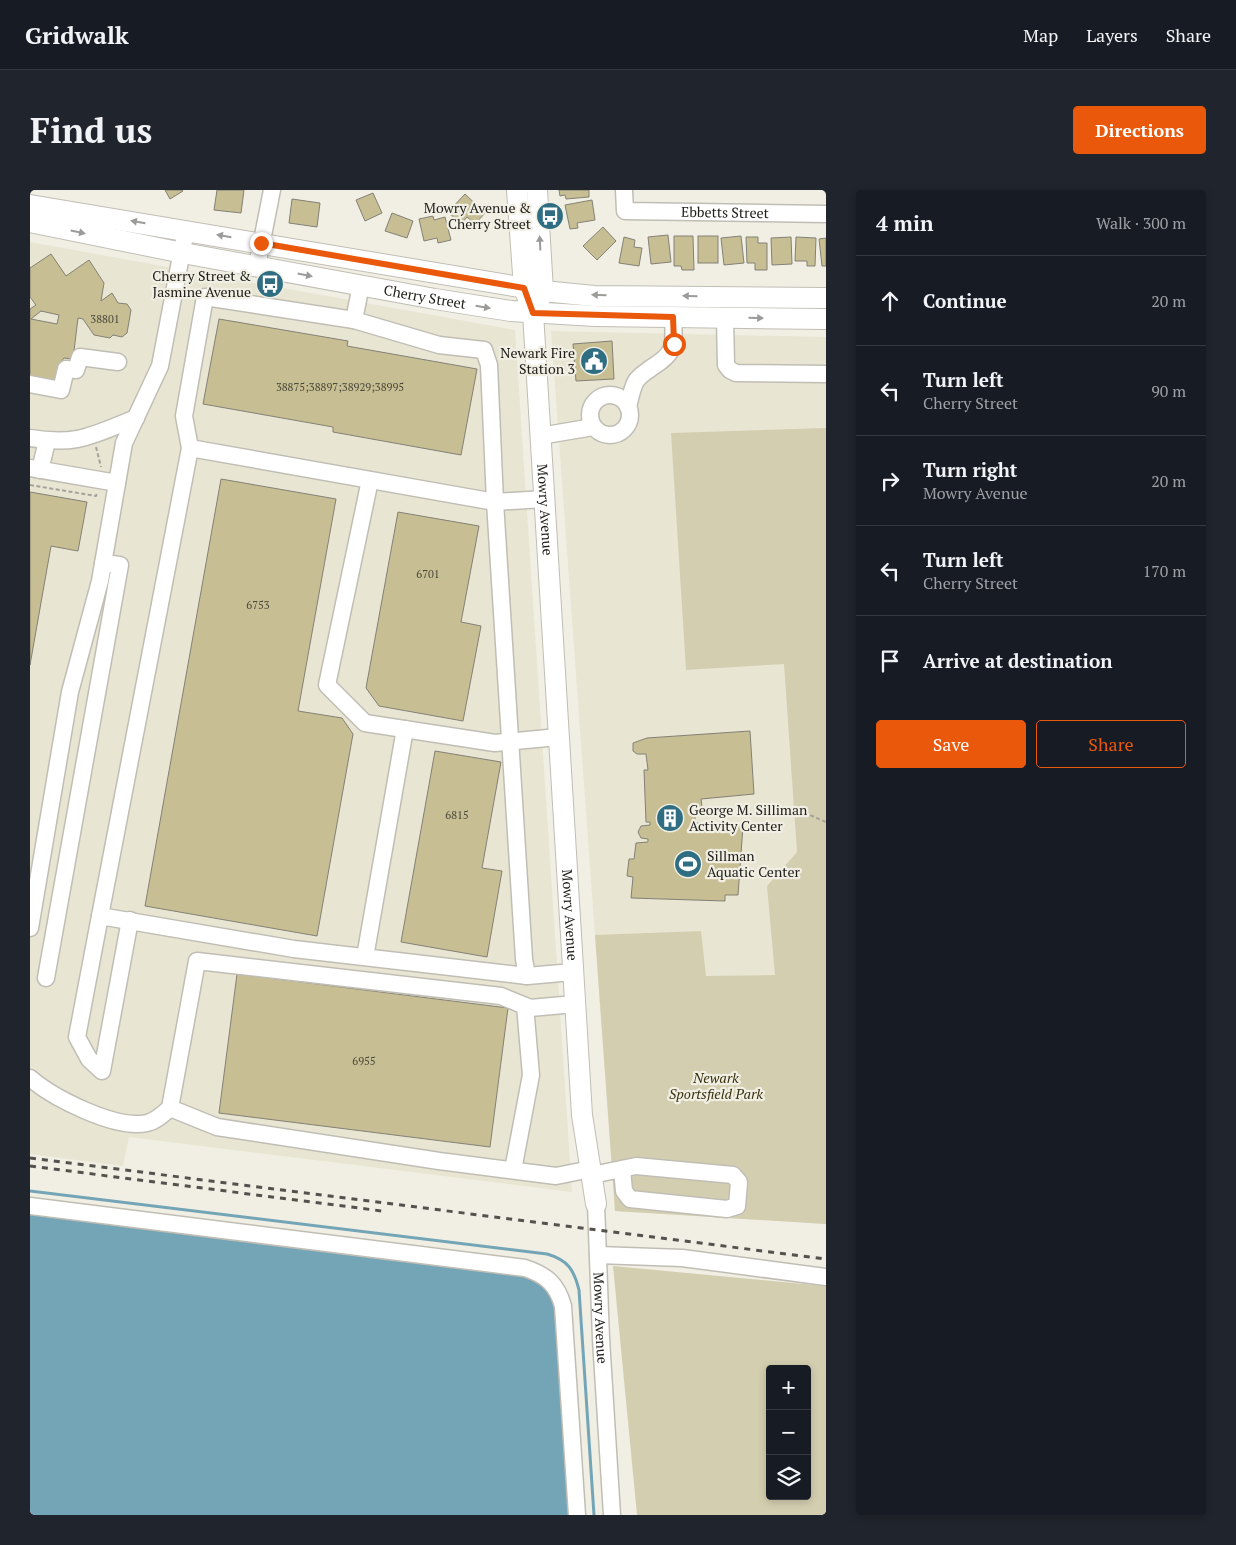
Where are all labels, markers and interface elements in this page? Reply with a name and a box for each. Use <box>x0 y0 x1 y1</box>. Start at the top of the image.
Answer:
text: Gridwalk <box>25 19 129 51</box>
text: Map <box>1023 23 1058 47</box>
text: Layers <box>1086 23 1138 47</box>
text: Share <box>1166 23 1211 47</box>
button: Directions <box>1073 106 1206 154</box>
text: Find us <box>30 107 152 153</box>
place label: Mowry Avenue & Cherry Street <box>424 198 532 233</box>
bus stop icon: Mowry Avenue & Cherry Street <box>535 201 565 231</box>
street label: Ebbetts Street <box>681 202 770 222</box>
text: 4 min <box>876 209 933 237</box>
text: Walk · 300 m <box>1096 212 1186 234</box>
one-way arrow <box>129 217 145 225</box>
one-way arrow <box>70 228 85 236</box>
one-way arrow <box>215 232 231 240</box>
route end <box>250 232 273 255</box>
one-way arrow <box>536 235 544 251</box>
place label: Cherry Street & Jasmine Avenue <box>152 266 251 301</box>
bus stop icon: Cherry Street & Jasmine Avenue <box>255 269 285 299</box>
one-way arrow <box>297 271 313 279</box>
street label: Cherry Street <box>382 280 468 313</box>
icon: ahead <box>876 287 904 315</box>
text: Continue <box>923 288 1007 313</box>
text: 20 m <box>1151 290 1186 312</box>
one-way arrow <box>591 291 607 299</box>
one-way arrow <box>682 292 698 300</box>
one-way arrow <box>476 303 492 311</box>
house number: 38801 <box>90 312 120 326</box>
one-way arrow <box>748 315 764 323</box>
route start <box>663 333 686 356</box>
place label: Newark Fire Station 3 <box>500 343 575 378</box>
public building icon: Newark Fire Station 3 <box>579 346 609 376</box>
text: Turn left <box>923 367 1004 392</box>
icon: left <box>876 377 904 405</box>
house number: 38875;38897;38929;38995 <box>276 380 404 394</box>
text: 90 m <box>1151 380 1186 402</box>
text: Cherry Street <box>923 392 1018 414</box>
text: Turn right <box>923 457 1017 482</box>
street label: Mowry Avenue <box>533 463 558 556</box>
icon: right <box>876 467 904 495</box>
text: 20 m <box>1151 470 1186 492</box>
text: Mowry Avenue <box>923 482 1028 504</box>
text: Turn left <box>923 547 1004 572</box>
icon: left <box>876 557 904 585</box>
text: 170 m <box>1143 560 1186 582</box>
house number: 6701 <box>416 567 440 581</box>
text: Cherry Street <box>923 572 1018 594</box>
house number: 6753 <box>246 598 270 612</box>
icon: arrive <box>876 647 904 675</box>
text: Arrive at destination <box>923 648 1112 673</box>
button: Save <box>876 720 1026 768</box>
button: Share <box>1036 720 1186 768</box>
place label: George M. Silliman Activity Center <box>689 800 808 835</box>
building icon: George M. Silliman Activity Center <box>655 803 685 833</box>
house number: 6815 <box>445 808 469 822</box>
place label: Sillman Aquatic Center <box>707 846 800 881</box>
sports icon: Sillman Aquatic Center <box>673 849 703 879</box>
street label: Mowry Avenue <box>558 869 583 961</box>
house number: 6955 <box>352 1054 376 1068</box>
park label: Newark Sportsfield Park <box>669 1068 763 1103</box>
street label: Mowry Avenue <box>590 1272 613 1364</box>
map controls <box>766 1365 811 1500</box>
button: + <box>766 1365 811 1410</box>
button: − <box>766 1410 811 1455</box>
button: layers <box>766 1455 811 1500</box>

